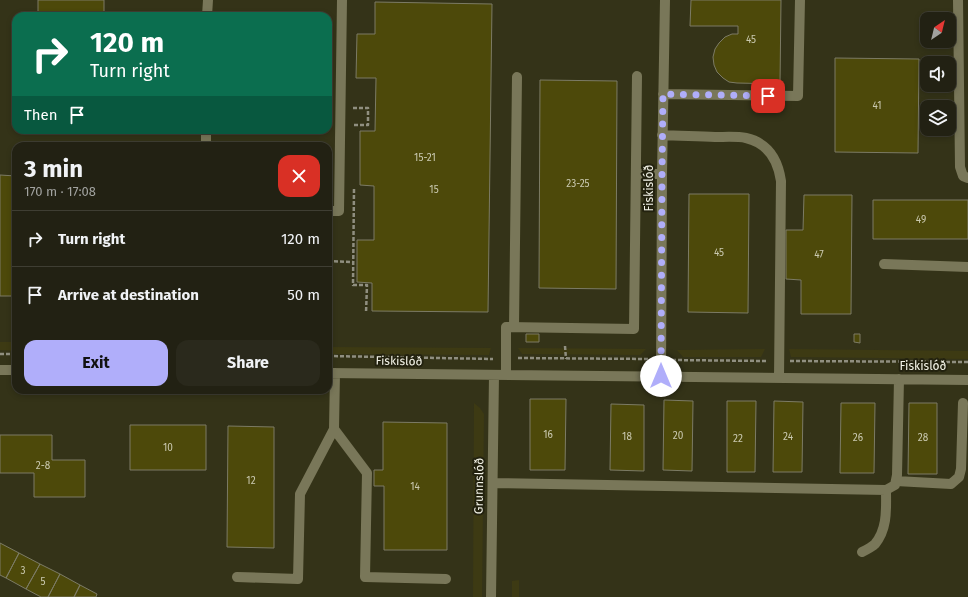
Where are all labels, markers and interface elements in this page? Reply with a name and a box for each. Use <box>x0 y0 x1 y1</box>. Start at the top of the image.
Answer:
north arrow <box>920 12 956 48</box>
map controls <box>920 12 956 136</box>
text: 120 m <box>90 26 164 59</box>
icon: right <box>24 28 76 80</box>
house number: 45 <box>746 34 756 46</box>
button: sound <box>920 56 956 92</box>
text: Turn right <box>90 60 170 82</box>
pin <box>751 79 785 113</box>
icon: arrive <box>757 85 779 107</box>
house number: 41 <box>872 100 882 112</box>
button: layers <box>920 100 956 136</box>
icon: arrive <box>66 104 88 126</box>
text: Then <box>24 106 58 124</box>
house number: 15-21 <box>414 152 436 164</box>
text: 3 min <box>24 155 83 183</box>
button: close <box>278 155 320 197</box>
street label: Fiskislóð <box>642 164 656 211</box>
house number: 23-25 <box>566 178 590 190</box>
text: 170 m · 17:08 <box>24 184 96 199</box>
house number: 15 <box>429 184 439 196</box>
house number: 49 <box>916 214 926 226</box>
icon: right <box>24 228 46 250</box>
text: Turn right <box>58 230 125 248</box>
text: 120 m <box>281 230 320 248</box>
house number: 45 <box>714 247 724 259</box>
house number: 47 <box>814 249 824 261</box>
icon: arrive <box>24 284 46 306</box>
text: Arrive at destination <box>58 286 199 304</box>
text: 50 m <box>287 286 320 304</box>
button: Exit <box>24 340 168 386</box>
button: Share <box>176 340 320 386</box>
street label: Fiskislóð <box>375 354 423 368</box>
position arrow <box>640 355 682 397</box>
street label: Fiskislóð <box>900 359 947 373</box>
house number: 16 <box>543 429 553 441</box>
house number: 20 <box>673 430 684 442</box>
house number: 18 <box>622 431 632 443</box>
house number: 24 <box>783 431 794 443</box>
house number: 26 <box>853 432 863 444</box>
house number: 28 <box>918 432 929 444</box>
house number: 22 <box>733 433 743 445</box>
house number: 10 <box>163 442 173 454</box>
street label: Grunnslóð <box>472 458 486 514</box>
house number: 2-8 <box>36 460 51 472</box>
house number: 12 <box>246 475 256 487</box>
house number: 14 <box>410 481 421 493</box>
house number: 3 <box>21 565 26 577</box>
house number: 5 <box>40 576 46 588</box>

